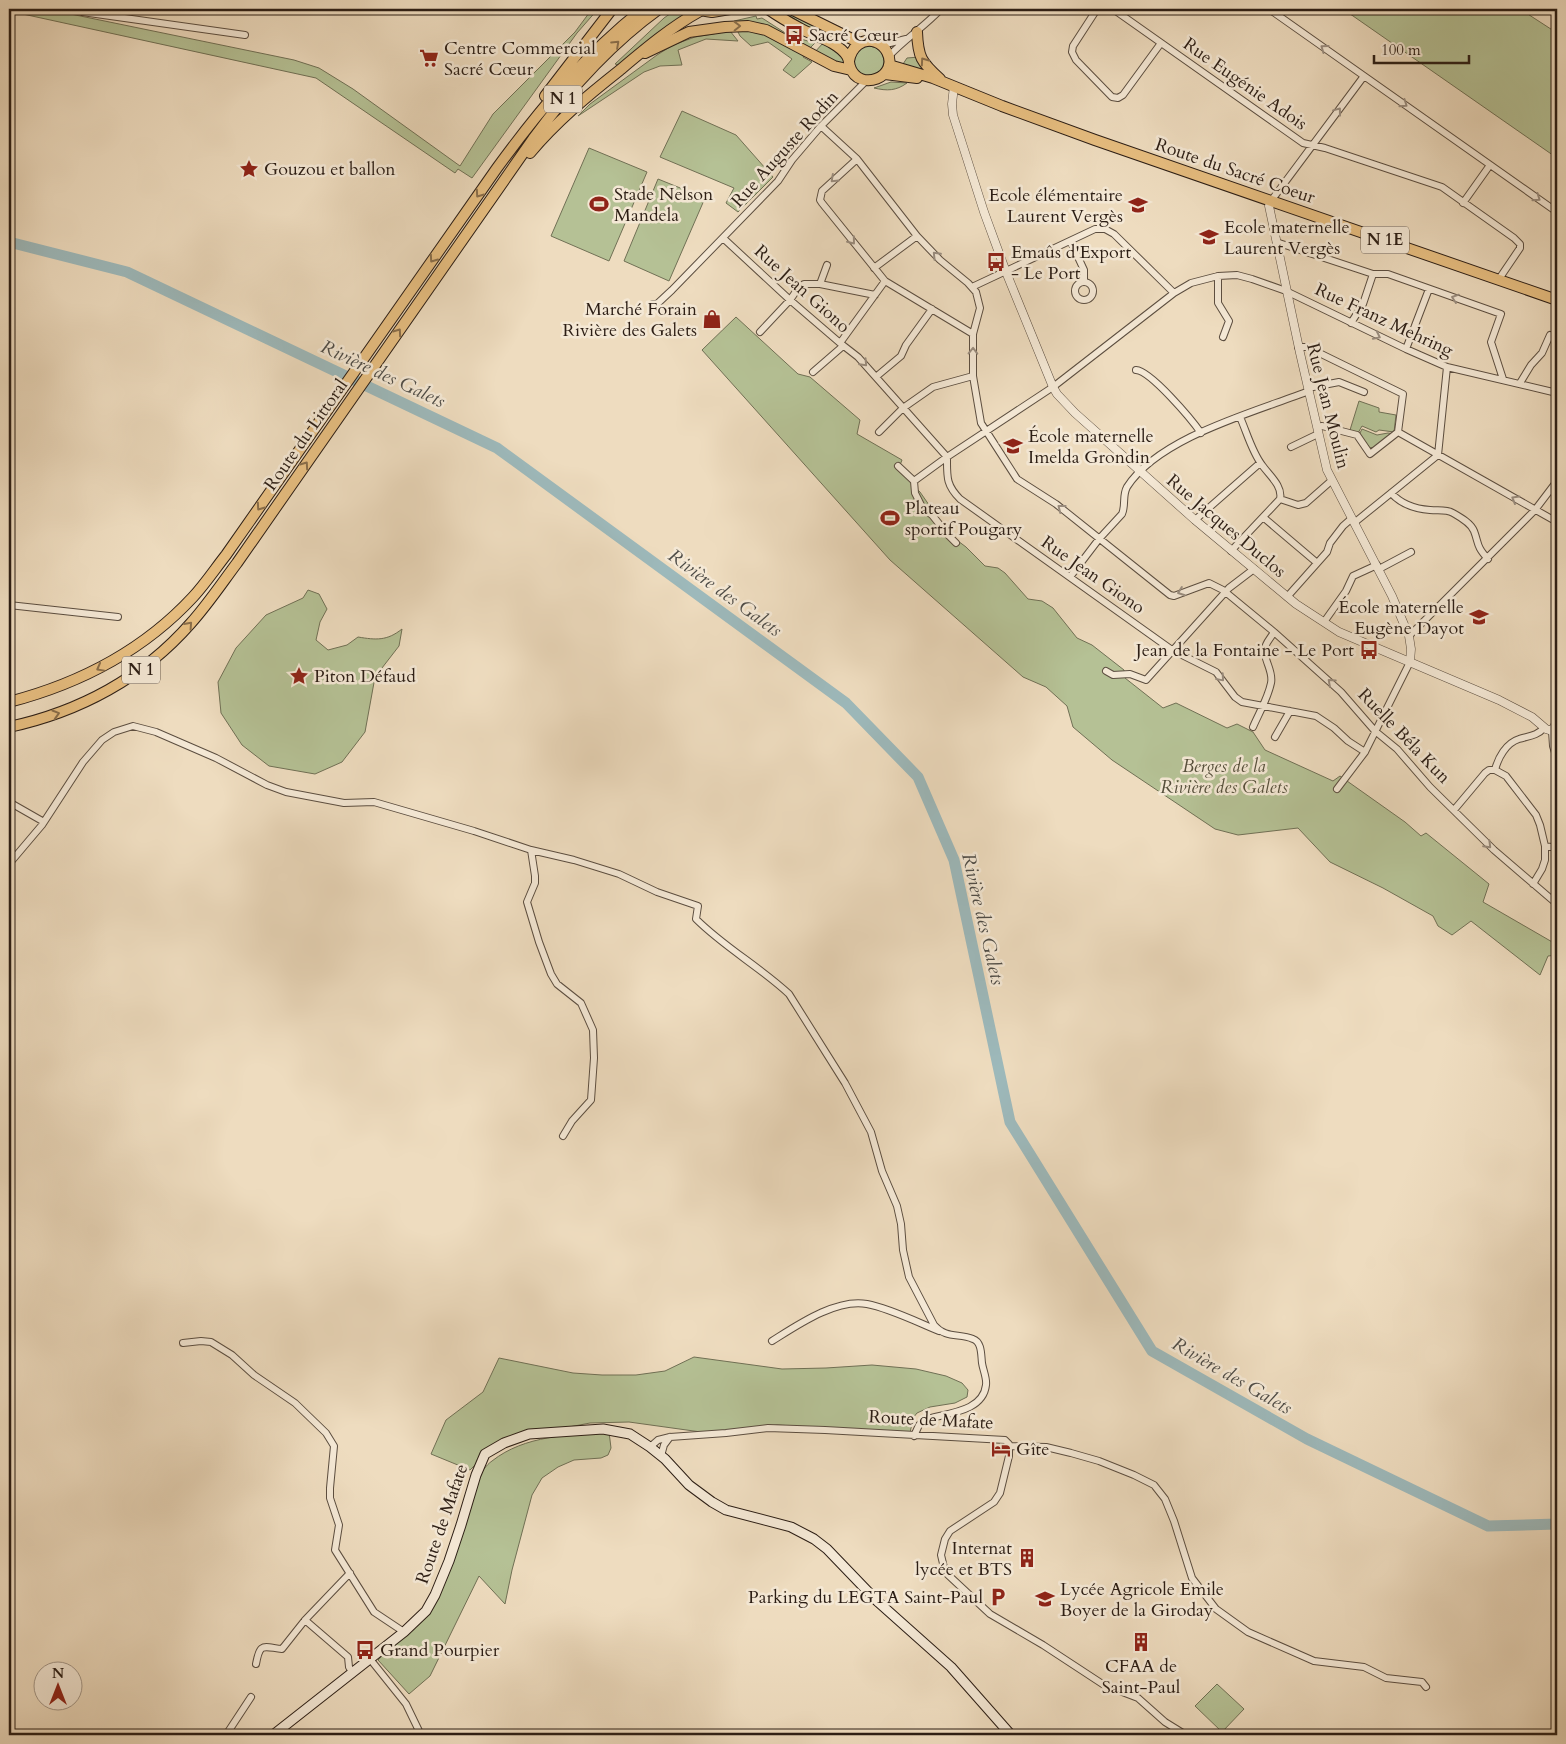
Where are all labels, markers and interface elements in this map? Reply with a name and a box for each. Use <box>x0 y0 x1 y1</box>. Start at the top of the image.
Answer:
one-way arrow <box>734 21 741 31</box>
place label: Sacré Cœur <box>809 23 899 48</box>
bus stop icon: Sacré Cœur <box>783 24 805 46</box>
street label: Rue Eugénie Adois <box>1178 32 1312 136</box>
scale bar <box>1374 32 1468 64</box>
place label: Centre Commercial Sacré Cœur <box>444 36 596 82</box>
text: 100 m <box>1381 40 1421 60</box>
one-way arrow <box>611 41 620 50</box>
one-way arrow <box>1320 45 1330 54</box>
supermarket icon: Centre Commercial Sacré Cœur <box>418 47 440 69</box>
one-way arrow <box>921 57 930 66</box>
street label: Rue Auguste Rodin <box>726 84 845 213</box>
road number: N 1 <box>544 86 582 112</box>
one-way arrow <box>1398 98 1408 107</box>
one-way arrow <box>1332 107 1341 117</box>
street label: Route du Sacré Coeur <box>1152 132 1319 210</box>
place label: Gouzou et ballon <box>264 157 396 182</box>
place icon: Gouzou et ballon <box>238 158 260 180</box>
one-way arrow <box>831 173 840 182</box>
place label: Stade Nelson Mandela <box>614 182 714 228</box>
place label: Ecole élémentaire Laurent Vergès <box>989 183 1123 229</box>
one-way arrow <box>476 188 485 197</box>
one-way arrow <box>1531 192 1541 201</box>
sports icon: Stade Nelson Mandela <box>588 193 610 215</box>
school or university icon: Ecole élémentaire Laurent Vergès <box>1127 194 1149 216</box>
place label: Ecole maternelle Laurent Vergès <box>1224 215 1350 261</box>
school or university icon: Ecole maternelle Laurent Vergès <box>1198 226 1220 248</box>
road number: N 1E <box>1361 226 1409 254</box>
one-way arrow <box>847 235 855 244</box>
street label: Rue Jean Giono <box>749 239 856 339</box>
place label: Emaûs d'Export - Le Port <box>1011 240 1131 286</box>
bus stop icon: Emaûs d'Export - Le Port <box>985 251 1007 273</box>
one-way arrow <box>932 252 941 261</box>
one-way arrow <box>430 253 439 263</box>
street label: Rue Franz Mehring <box>1311 277 1458 363</box>
one-way arrow <box>1451 293 1459 303</box>
place label: Marché Forain Rivière des Galets <box>562 297 698 343</box>
shop icon: Marché Forain Rivière des Galets <box>701 308 723 330</box>
one-way arrow <box>392 328 401 338</box>
one-way arrow <box>1372 329 1381 340</box>
water label: Rivière des Galets <box>317 334 450 414</box>
street label: Rue Jean Moulin <box>1300 340 1356 472</box>
one-way arrow <box>968 346 978 354</box>
one-way arrow <box>858 357 867 366</box>
street label: Route du Littoral <box>258 374 354 496</box>
place label: École maternelle Imelda Grondin <box>1028 424 1154 470</box>
school or university icon: École maternelle Imelda Grondin <box>1002 435 1024 457</box>
one-way arrow <box>299 461 308 471</box>
street label: Rue Jacques Duclos <box>1161 469 1291 583</box>
one-way arrow <box>1511 495 1520 505</box>
place label: Plateau sportif Pougary <box>905 496 1023 542</box>
one-way arrow <box>257 501 266 511</box>
one-way arrow <box>1058 506 1067 514</box>
sports icon: Plateau sportif Pougary <box>879 507 901 529</box>
street label: Rue Jean Giono <box>1036 530 1150 620</box>
water label: Rivière des Galets <box>663 543 788 643</box>
one-way arrow <box>1177 586 1186 596</box>
place label: École maternelle Eugène Dayot <box>1338 595 1464 641</box>
school or university icon: École maternelle Eugène Dayot <box>1468 606 1490 628</box>
one-way arrow <box>183 622 192 631</box>
place label: Jean de la Fontaine - Le Port <box>1133 638 1354 663</box>
bus stop icon: Jean de la Fontaine - Le Port <box>1358 639 1380 661</box>
road number: N 1 <box>122 656 160 684</box>
one-way arrow <box>96 662 105 672</box>
place label: Piton Défaud <box>314 664 416 689</box>
place icon: Piton Défaud <box>288 665 310 687</box>
one-way arrow <box>1215 673 1224 682</box>
one-way arrow <box>1327 679 1336 688</box>
street label: Ruelle Béla Kun <box>1352 683 1457 790</box>
one-way arrow <box>51 710 59 720</box>
park label: Berges de la Rivière des Galets <box>1160 754 1288 800</box>
one-way arrow <box>1483 839 1492 848</box>
water label: Rivière des Galets <box>955 850 1011 988</box>
water label: Rivière des Galets <box>1167 1331 1297 1421</box>
street label: Route de Mafate <box>868 1404 994 1436</box>
place label: Gîte <box>1016 1437 1049 1462</box>
hotel icon: Gîte <box>990 1438 1012 1460</box>
street label: Route de Mafate <box>410 1461 474 1587</box>
place label: Internat lycée et BTS <box>915 1536 1012 1582</box>
building icon: Internat lycée et BTS <box>1016 1547 1038 1569</box>
place label: Lycée Agricole Emile Boyer de la Giroday <box>1060 1577 1224 1623</box>
place label: Parking du LEGTA Saint-Paul <box>748 1585 983 1610</box>
parking icon: Parking du LEGTA Saint-Paul <box>987 1586 1009 1608</box>
school or university icon: Lycée Agricole Emile Boyer de la Giroday <box>1034 1588 1056 1610</box>
building icon: CFAA de Saint-Paul <box>1130 1631 1152 1653</box>
place label: Grand Pourpier <box>380 1638 500 1663</box>
bus stop icon: Grand Pourpier <box>354 1639 376 1661</box>
place label: CFAA de Saint-Paul <box>1102 1654 1181 1700</box>
north arrow <box>32 1662 82 1712</box>
text: N <box>52 1664 64 1683</box>

